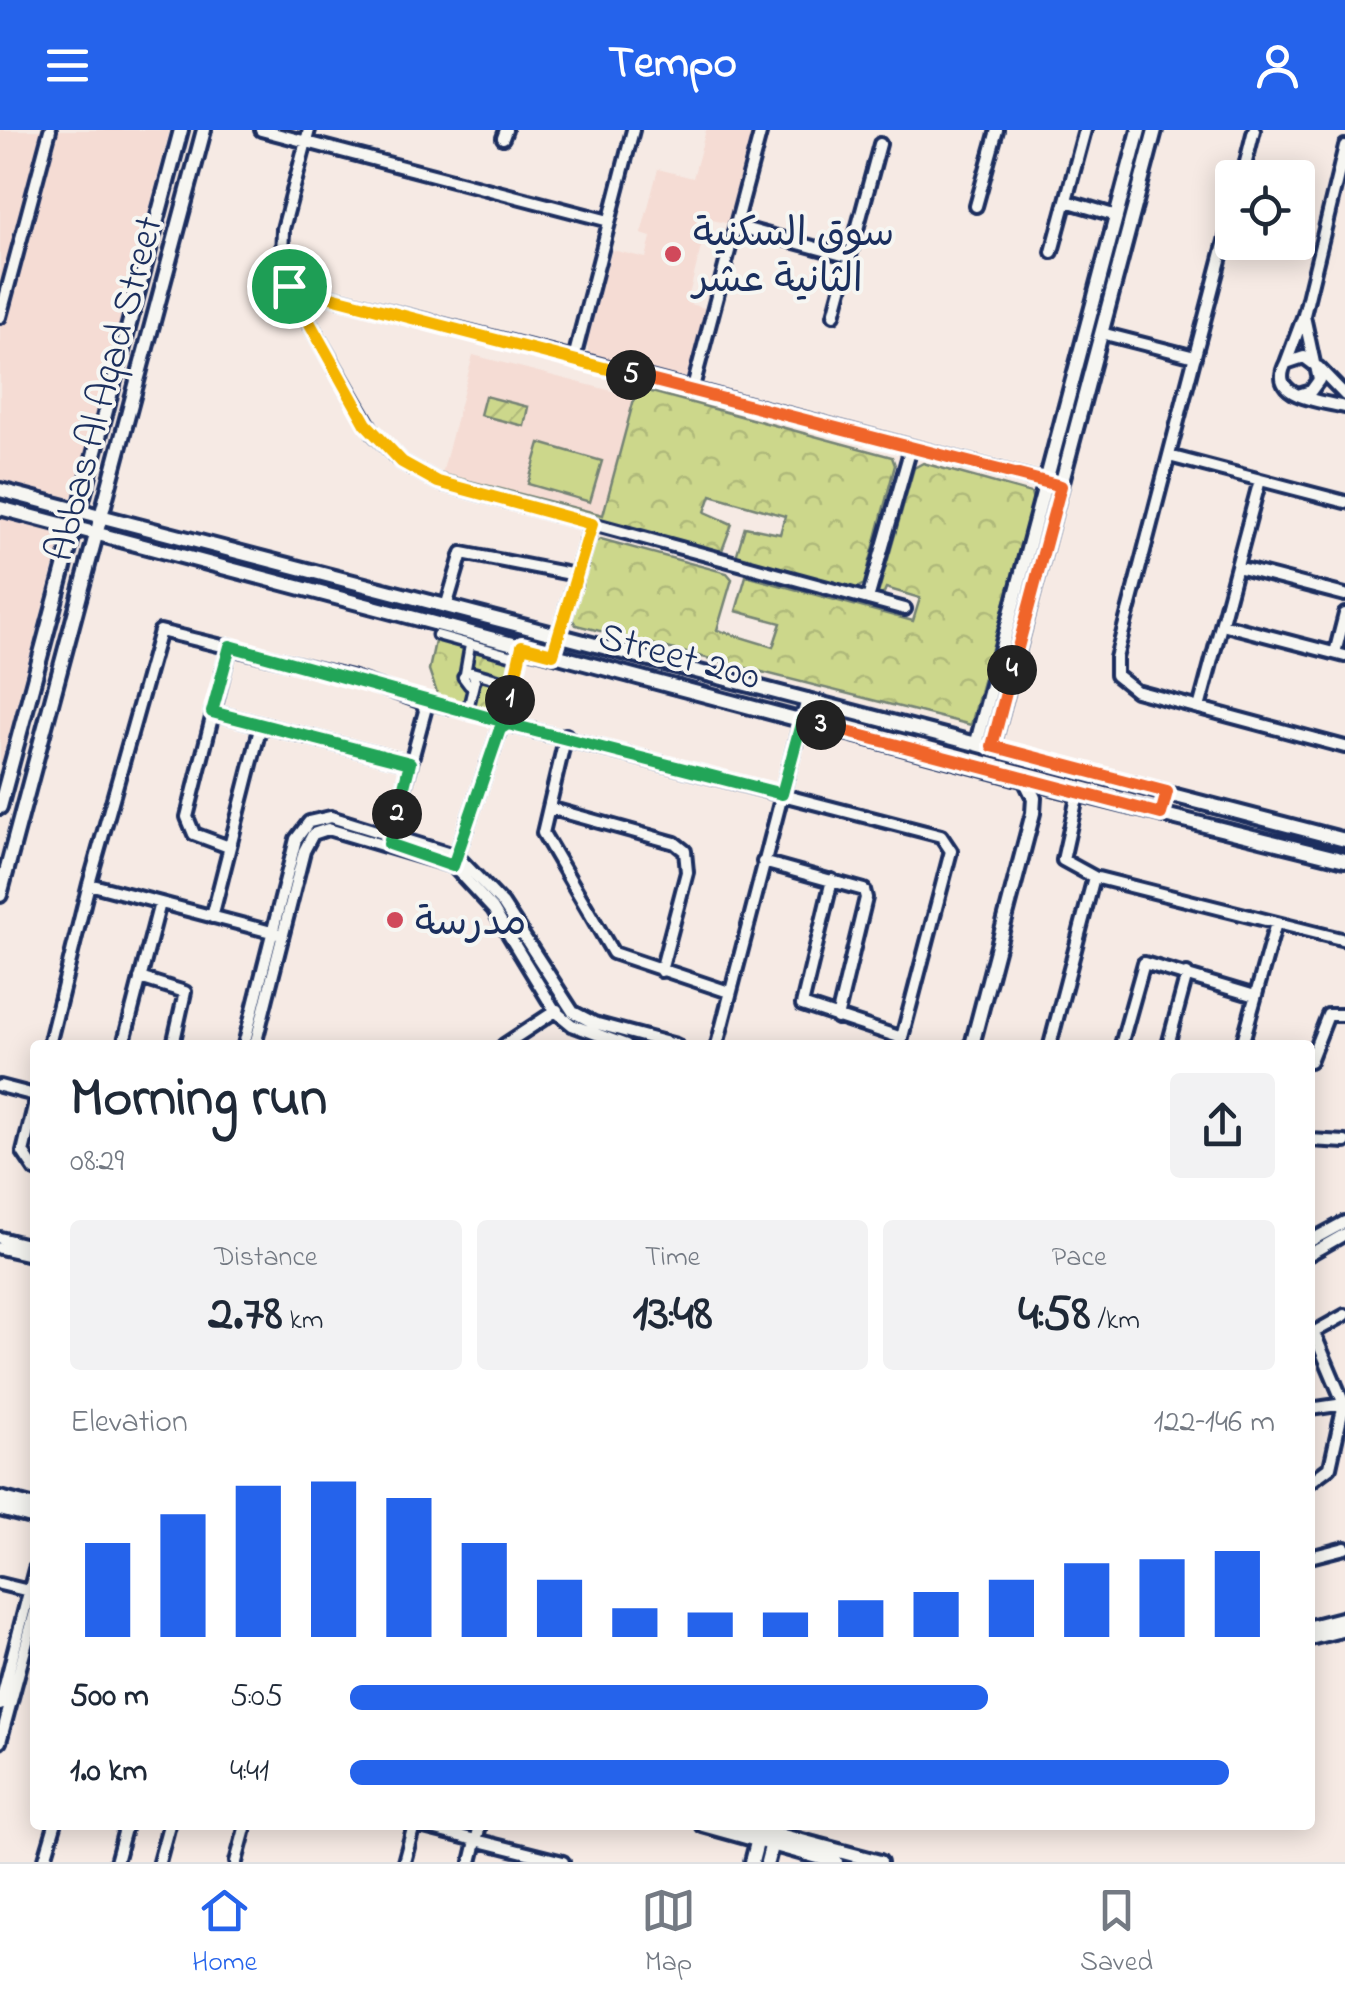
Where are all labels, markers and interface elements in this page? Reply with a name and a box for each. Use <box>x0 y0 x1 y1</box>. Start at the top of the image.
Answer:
text: Tempo <box>608 32 737 98</box>
icon: menu <box>40 38 95 93</box>
icon: person <box>1250 38 1305 93</box>
map controls <box>1215 160 1315 260</box>
button: locate <box>1215 160 1315 260</box>
place label: سوق السكنية الثانية عشر <box>690 206 894 311</box>
street label: Abbas Al Aqad Street <box>32 210 181 568</box>
marker: سوق السكنية الثانية عشر <box>662 243 684 265</box>
pin <box>247 244 332 329</box>
icon: arrive <box>262 259 317 314</box>
pin: 5 <box>606 350 656 400</box>
text: 5 <box>623 354 639 395</box>
street label: Street 200 <box>591 608 766 708</box>
pin: 4 <box>987 645 1037 695</box>
text: 4 <box>1006 649 1018 690</box>
pin: 1 <box>485 675 535 725</box>
text: 1 <box>506 679 514 720</box>
pin: 3 <box>796 700 846 750</box>
text: 3 <box>815 704 827 745</box>
pin: 2 <box>372 789 422 839</box>
text: 2 <box>390 793 404 834</box>
place label: مدرسة <box>415 895 526 954</box>
marker: مدرسة <box>384 909 406 931</box>
text: Morning run <box>70 1061 327 1141</box>
button: share <box>1170 1073 1275 1178</box>
text: 08:29 <box>70 1139 124 1186</box>
text: Distance <box>214 1238 317 1279</box>
text: Time <box>645 1238 700 1279</box>
text: Pace <box>1052 1238 1106 1279</box>
text: 2.78 <box>208 1279 283 1352</box>
text: 13:48 <box>632 1279 713 1352</box>
text: 4:58 <box>1018 1279 1090 1352</box>
text: km <box>283 1301 324 1342</box>
text: /km <box>1090 1301 1140 1342</box>
text: Elevation <box>70 1400 188 1447</box>
text: 122–146 m <box>1154 1400 1275 1447</box>
text: 500 m <box>70 1674 149 1721</box>
text: 5:05 <box>230 1674 283 1721</box>
text: 1.0 km <box>70 1749 147 1796</box>
text: 4:41 <box>230 1749 269 1796</box>
tab: Home <box>192 1883 257 1984</box>
tab: Map <box>641 1883 696 1984</box>
tab: Saved <box>1080 1883 1153 1984</box>

